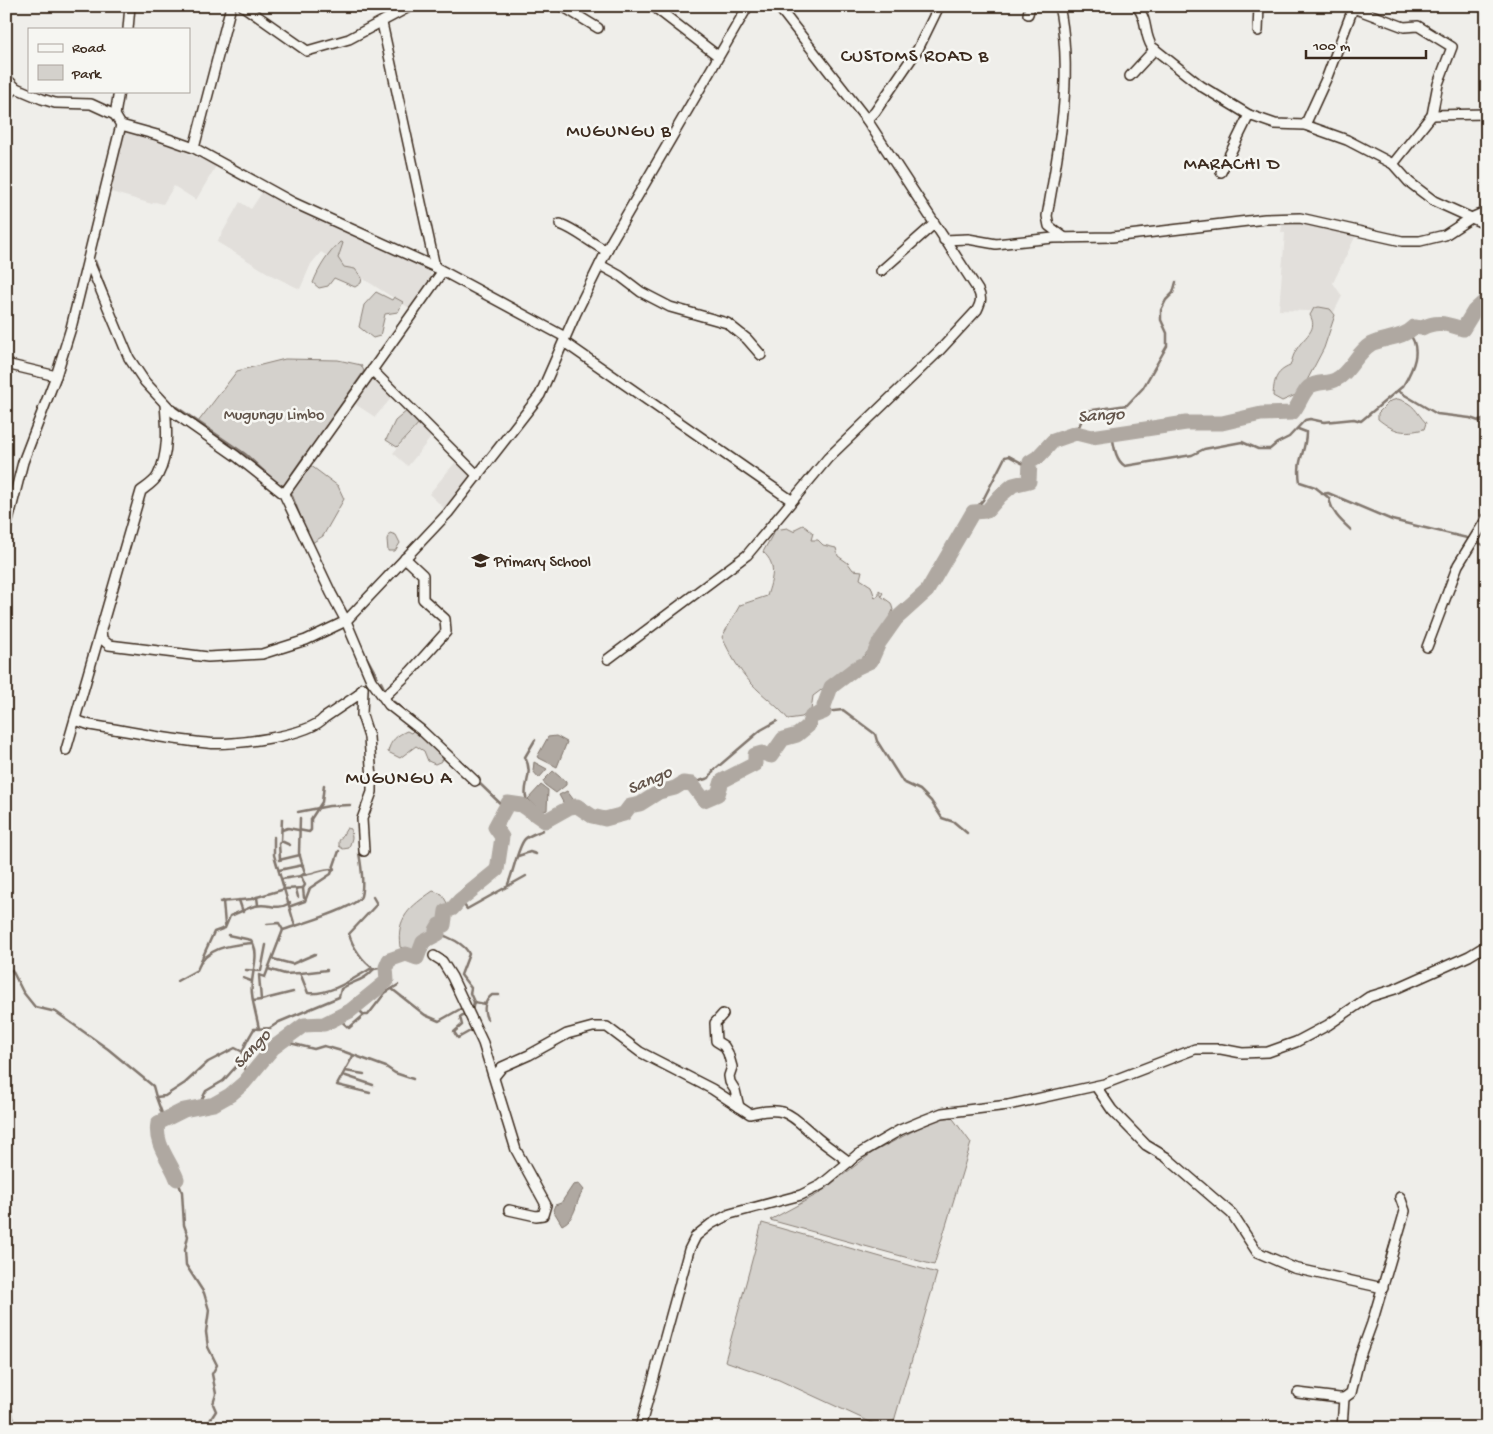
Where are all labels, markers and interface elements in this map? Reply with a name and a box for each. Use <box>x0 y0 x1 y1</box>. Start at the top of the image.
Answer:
legend <box>28 28 190 92</box>
scale bar <box>1306 28 1426 60</box>
text: 100 m <box>1312 38 1351 56</box>
text: Road <box>72 40 106 58</box>
district label: CUSTOMS ROAD B <box>841 46 990 69</box>
text: Park <box>71 66 102 84</box>
district label: MUGUNGU B <box>566 121 672 144</box>
district label: MARACHI D <box>1183 154 1281 177</box>
water label: Sango <box>1077 404 1126 429</box>
park label: Mugungu Limbo <box>224 407 324 426</box>
school or university icon: Primary School <box>470 550 490 570</box>
place label: Primary School <box>493 554 591 573</box>
water label: Sango <box>625 762 676 800</box>
district label: MUGUNGU A <box>345 768 453 791</box>
water label: Sango <box>229 1025 277 1074</box>

